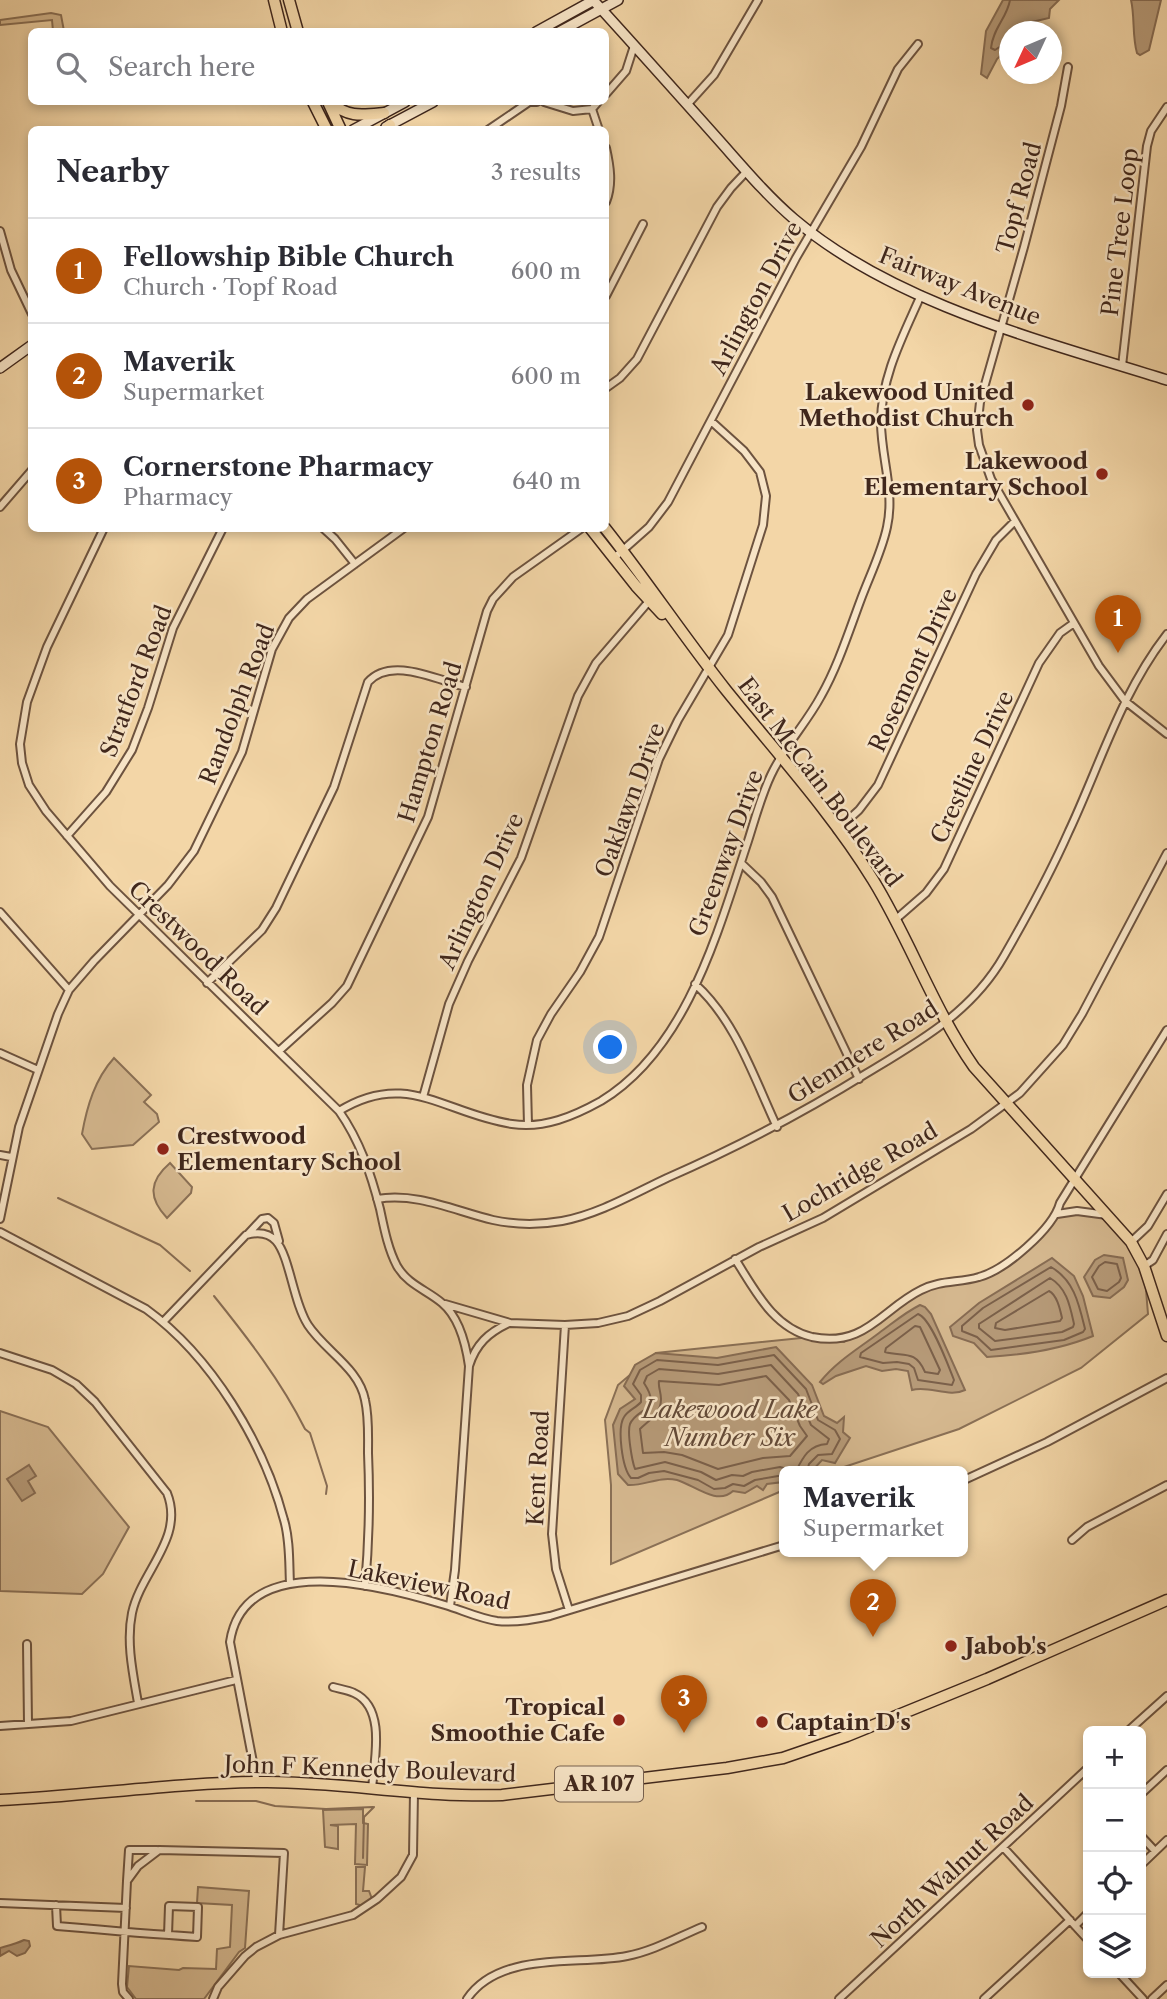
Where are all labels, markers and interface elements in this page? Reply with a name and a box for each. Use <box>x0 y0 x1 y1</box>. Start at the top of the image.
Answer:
north arrow <box>999 21 1062 84</box>
search box <box>28 28 609 105</box>
icon: search <box>52 48 90 86</box>
text: Search here <box>108 51 255 83</box>
street label: Topf Road <box>991 139 1047 257</box>
street label: Pine Tree Loop <box>1096 146 1144 318</box>
text: Nearby <box>56 153 169 190</box>
text: 3 results <box>491 158 581 186</box>
street label: Arlington Drive <box>703 217 808 380</box>
text: Fellowship Bible Church <box>123 241 454 273</box>
street label: Fairway Avenue <box>875 241 1045 331</box>
text: 1 <box>74 257 84 285</box>
text: 600 m <box>511 257 581 285</box>
text: Church · Topf Road <box>123 273 338 301</box>
text: Maverik <box>123 346 235 378</box>
text: 2 <box>72 362 86 390</box>
text: 600 m <box>511 362 581 390</box>
text: Supermarket <box>123 378 264 406</box>
place label: Lakewood United Methodist Church <box>799 378 1015 432</box>
marker: Lakewood United Methodist Church <box>1020 397 1036 413</box>
place label: Lakewood Elementary School <box>864 447 1089 501</box>
text: Cornerstone Pharmacy <box>123 451 433 483</box>
marker: Lakewood Elementary School <box>1094 466 1110 482</box>
text: 3 <box>73 467 86 495</box>
text: 640 m <box>512 467 581 495</box>
text: Pharmacy <box>123 483 233 511</box>
street label: Rosemont Drive <box>863 584 963 756</box>
pin: 1 <box>1095 595 1141 653</box>
street label: Stratford Road <box>94 601 178 761</box>
street label: Randolph Road <box>193 620 281 788</box>
street label: Hampton Road <box>392 658 468 826</box>
street label: East McCain Boulevard <box>732 672 908 892</box>
street label: Crestline Drive <box>924 686 1020 848</box>
street label: Oaklawn Drive <box>589 719 671 881</box>
street label: Greenway Drive <box>683 766 769 940</box>
street label: Arlington Drive <box>432 808 530 975</box>
street label: Crestwood Road <box>123 875 273 1021</box>
street label: Glenmere Road <box>783 995 943 1109</box>
your location <box>593 1030 627 1064</box>
street label: Lochridge Road <box>778 1116 942 1228</box>
place label: Crestwood Elementary School <box>177 1122 401 1176</box>
marker: Crestwood Elementary School <box>155 1141 171 1157</box>
water label: Lakewood Lake Number Six <box>641 1395 819 1452</box>
street label: Kent Road <box>521 1409 555 1527</box>
popup <box>779 1466 968 1557</box>
text: Maverik <box>803 1482 915 1514</box>
text: Supermarket <box>803 1514 944 1542</box>
street label: Lakeview Road <box>345 1554 513 1616</box>
pin: 2 <box>850 1579 896 1637</box>
place label: Jabob's <box>961 1632 1047 1660</box>
marker: Jabob's <box>943 1638 959 1654</box>
pin: 3 <box>661 1675 707 1733</box>
place label: Tropical Smoothie Cafe <box>431 1693 605 1747</box>
place label: Captain D's <box>776 1708 911 1736</box>
marker: Tropical Smoothie Cafe <box>611 1712 627 1728</box>
marker: Captain D's <box>754 1714 770 1730</box>
map controls <box>1083 1726 1146 1978</box>
button: + <box>1083 1726 1146 1789</box>
street label: John F Kennedy Boulevard <box>221 1750 516 1788</box>
road number: AR 107 <box>555 1766 643 1802</box>
street label: North Walnut Road <box>865 1789 1039 1953</box>
button: − <box>1083 1789 1146 1852</box>
button: locate <box>1083 1852 1146 1915</box>
button: layers <box>1083 1915 1146 1978</box>

